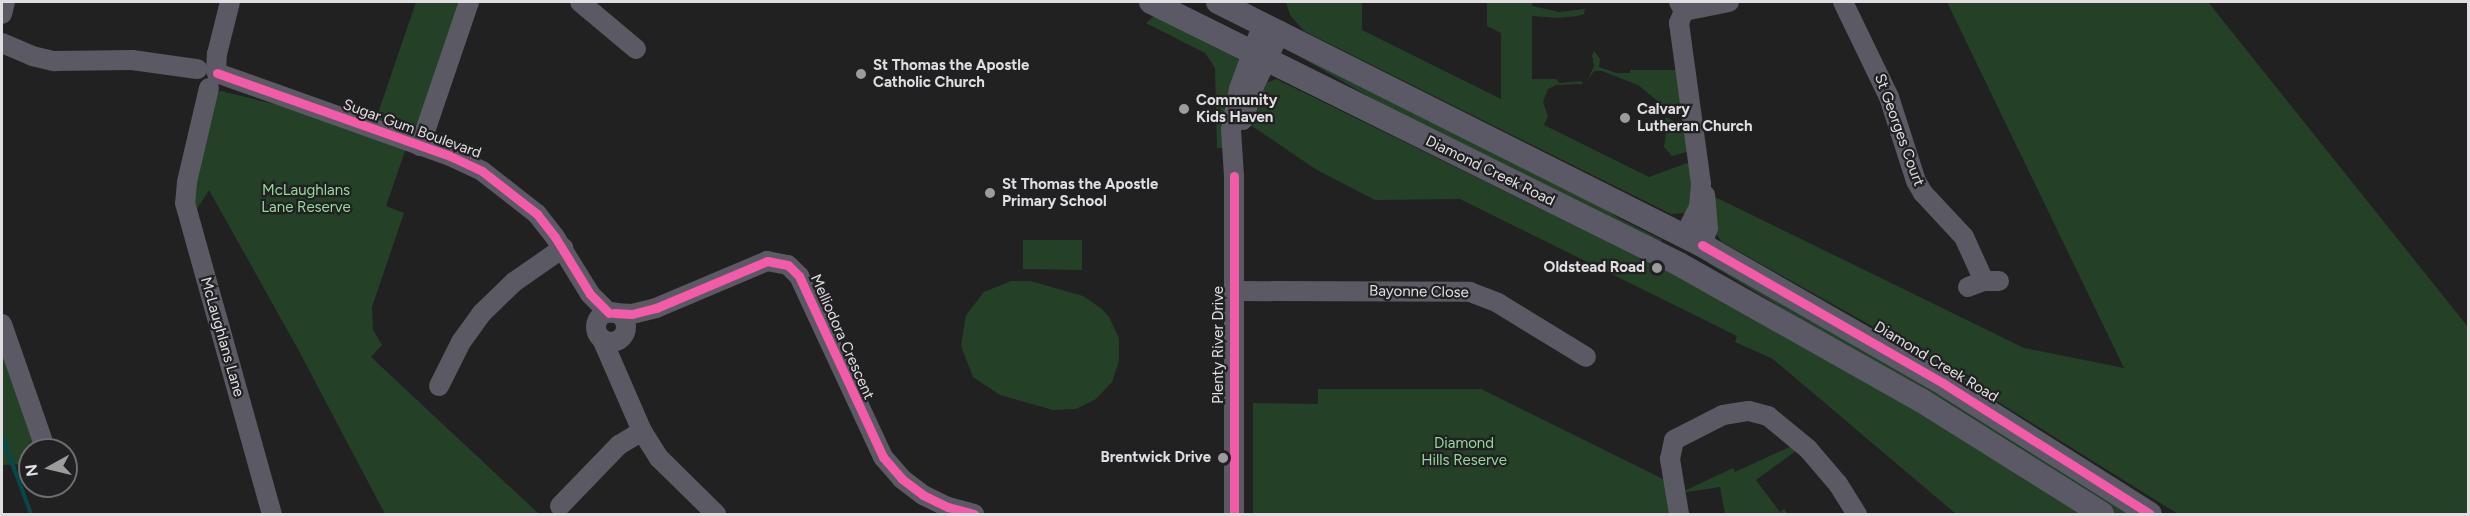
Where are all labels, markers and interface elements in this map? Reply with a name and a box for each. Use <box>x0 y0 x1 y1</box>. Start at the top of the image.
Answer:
place label: St Thomas the Apostle Catholic Church <box>873 56 1029 91</box>
marker: St Thomas the Apostle Catholic Church <box>854 67 868 81</box>
street label: St Georges Court <box>1870 71 1928 189</box>
place label: Community Kids Haven <box>1196 91 1277 126</box>
street label: Sugar Gum Boulevard <box>340 96 484 162</box>
place label: Calvary Lutheran Church <box>1637 100 1753 135</box>
marker: Community Kids Haven <box>1177 102 1191 116</box>
marker: Calvary Lutheran Church <box>1618 111 1632 125</box>
street label: Diamond Creek Road <box>1422 132 1558 210</box>
place label: St Thomas the Apostle Primary School <box>1002 175 1158 210</box>
park label: McLaughlans Lane Reserve <box>261 181 351 216</box>
marker: St Thomas the Apostle Primary School <box>983 186 997 200</box>
place label: Oldstead Road <box>1544 259 1645 277</box>
marker: Oldstead Road <box>1650 261 1664 275</box>
street label: Melliodora Crescent <box>806 272 878 402</box>
street label: McLaughlans Lane <box>196 275 248 399</box>
street label: Bayonne Close <box>1369 282 1469 302</box>
street label: Plenty River Drive <box>1210 286 1228 404</box>
street label: Diamond Creek Road <box>1871 318 2001 406</box>
park label: Diamond Hills Reserve <box>1421 434 1507 469</box>
north arrow <box>18 438 78 498</box>
place label: Brentwick Drive <box>1100 449 1211 467</box>
marker: Brentwick Drive <box>1216 451 1230 465</box>
text: N <box>21 463 42 478</box>

